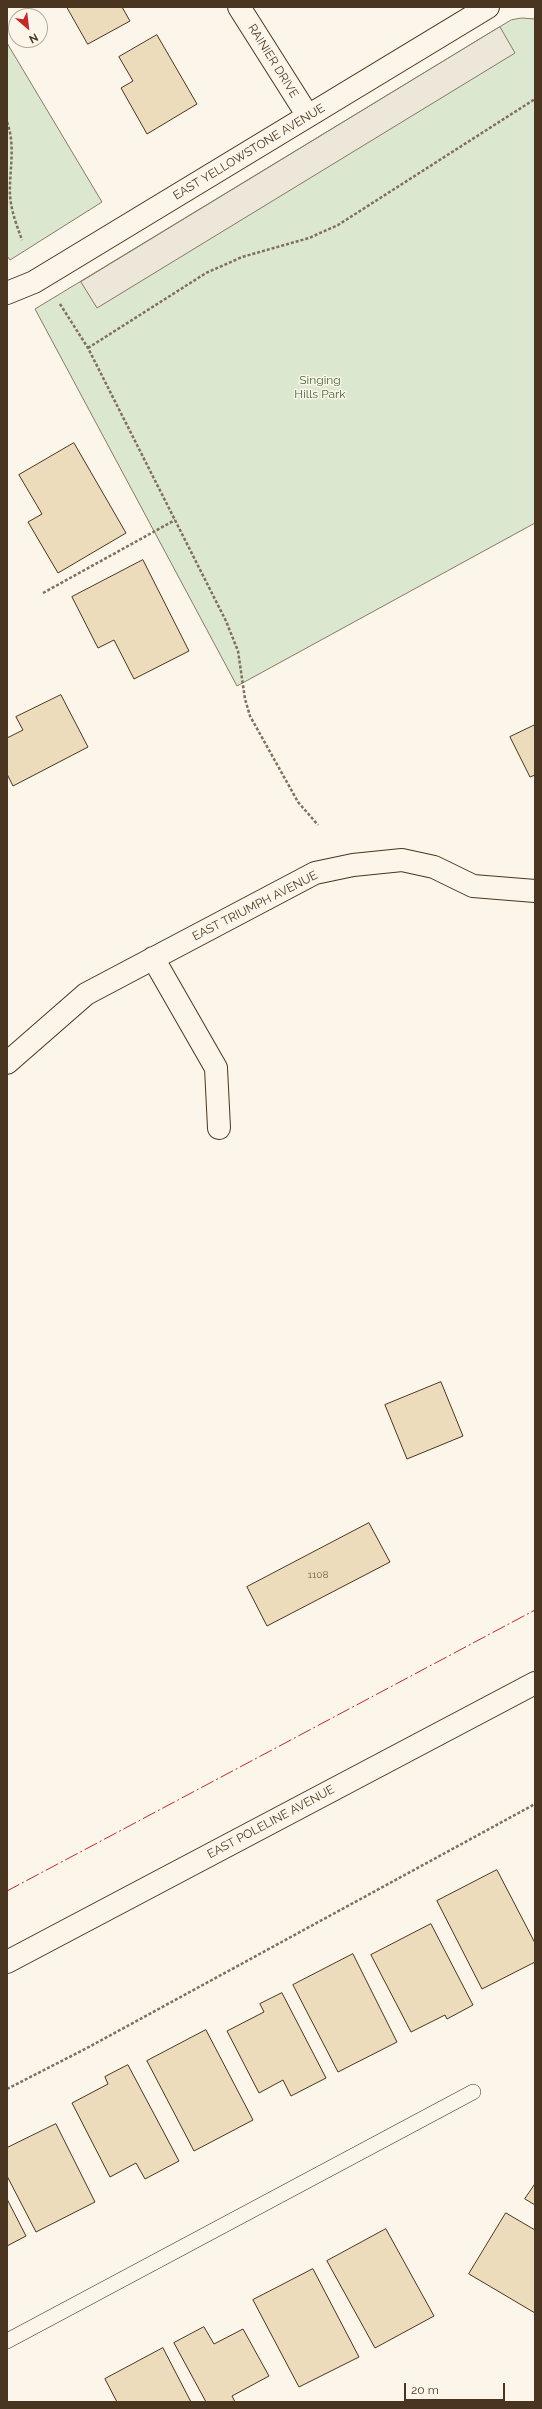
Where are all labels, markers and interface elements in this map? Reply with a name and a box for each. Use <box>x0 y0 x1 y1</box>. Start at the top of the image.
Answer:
north arrow <box>8 8 48 48</box>
street label: RAINIER DRIVE <box>245 21 301 101</box>
text: N <box>27 30 40 46</box>
street label: EAST YELLOWSTONE AVENUE <box>171 101 327 203</box>
park label: Singing Hills Park <box>294 373 346 401</box>
street label: EAST TRIUMPH AVENUE <box>190 868 320 944</box>
house number: 1108 <box>308 1569 328 1581</box>
street label: EAST POLELINE AVENUE <box>205 1782 337 1862</box>
scale bar <box>406 2375 507 2401</box>
text: 20 m <box>411 2383 439 2397</box>

